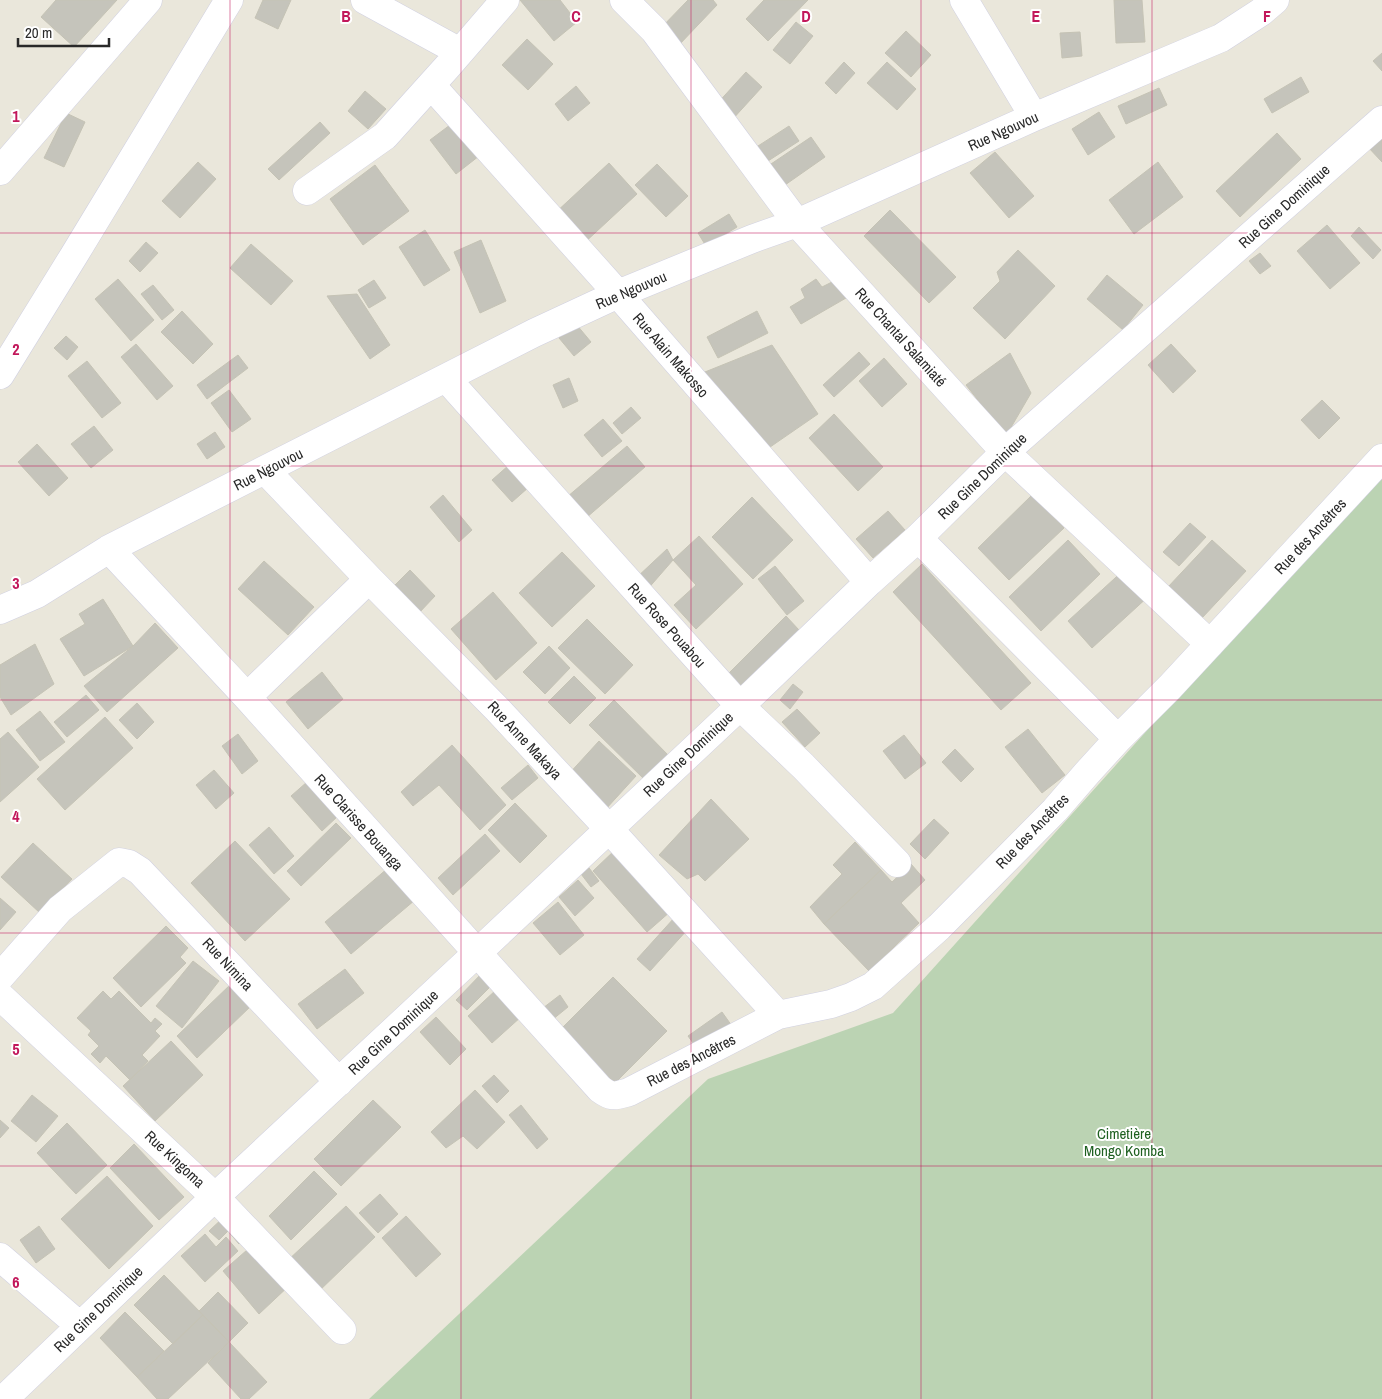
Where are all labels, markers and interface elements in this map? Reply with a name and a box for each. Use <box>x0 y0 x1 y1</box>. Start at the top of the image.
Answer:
text: B <box>341 5 351 27</box>
text: C <box>571 5 581 27</box>
text: D <box>801 5 811 27</box>
text: E <box>1032 5 1041 27</box>
text: F <box>1263 5 1271 27</box>
scale bar <box>18 15 109 47</box>
text: 20 m <box>25 22 52 43</box>
text: 1 <box>12 105 20 127</box>
street label: Rue Ngouvou <box>964 106 1042 156</box>
street label: Rue Gine Dominique <box>1234 159 1334 253</box>
street label: Rue Ngouvou <box>592 266 670 314</box>
street label: Rue Chantal Salamiaté <box>851 283 951 391</box>
street label: Rue Alain Makosso <box>628 308 714 402</box>
text: 2 <box>12 338 20 360</box>
street label: Rue Gine Dominique <box>933 428 1031 524</box>
street label: Rue Ngouvou <box>230 443 306 495</box>
street label: Rue des Ancêtres <box>1269 493 1351 579</box>
text: 3 <box>12 572 20 594</box>
street label: Rue Rose Pouabou <box>623 578 711 672</box>
street label: Rue Anne Makaya <box>483 696 567 784</box>
street label: Rue Gine Dominique <box>638 707 738 801</box>
street label: Rue Clarisse Bouanga <box>310 769 408 875</box>
street label: Rue des Ancêtres <box>991 789 1073 873</box>
text: 4 <box>12 805 20 827</box>
street label: Rue Nimina <box>198 933 258 995</box>
street label: Rue Gine Dominique <box>343 985 443 1079</box>
street label: Rue des Ancêtres <box>643 1029 739 1091</box>
text: 5 <box>12 1038 20 1060</box>
park label: Cimetière Mongo Komba <box>1084 1123 1164 1161</box>
street label: Rue Kingoma <box>140 1126 210 1192</box>
street label: Rue Gine Dominique <box>49 1261 147 1357</box>
text: 6 <box>12 1271 20 1293</box>

